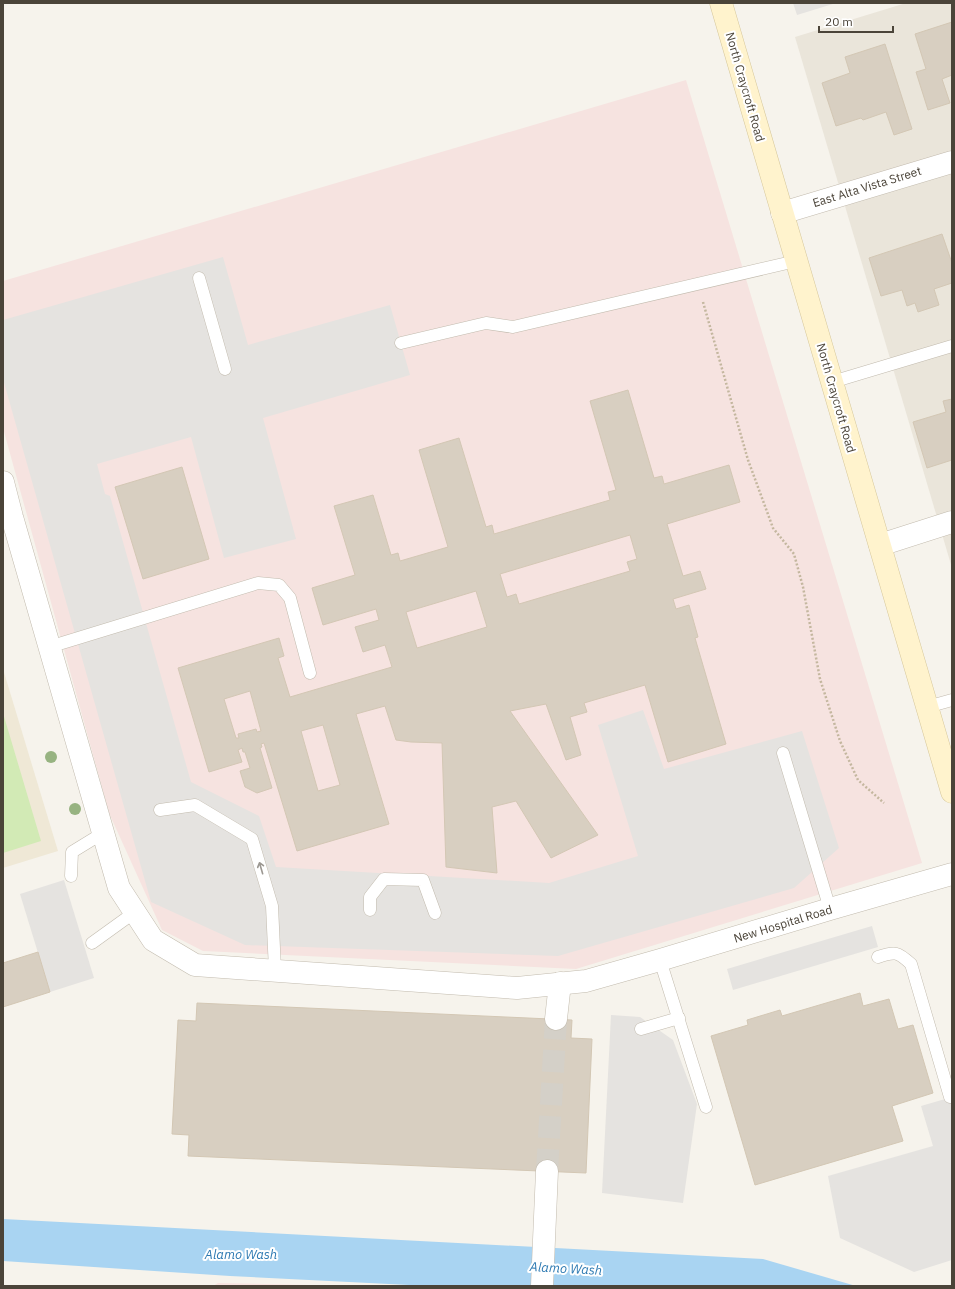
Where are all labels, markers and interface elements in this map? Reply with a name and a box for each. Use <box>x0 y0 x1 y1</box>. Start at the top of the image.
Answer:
scale bar <box>819 8 893 34</box>
text: 20 m <box>825 14 853 29</box>
street label: North Craycroft Road <box>723 30 768 143</box>
street label: East Alta Vista Street <box>811 163 923 210</box>
street label: North Craycroft Road <box>814 341 859 454</box>
one-way arrow <box>257 862 264 875</box>
street label: New Hospital Road <box>732 901 834 946</box>
water label: Alamo Wash <box>204 1246 277 1263</box>
water label: Alamo Wash <box>528 1258 603 1279</box>

